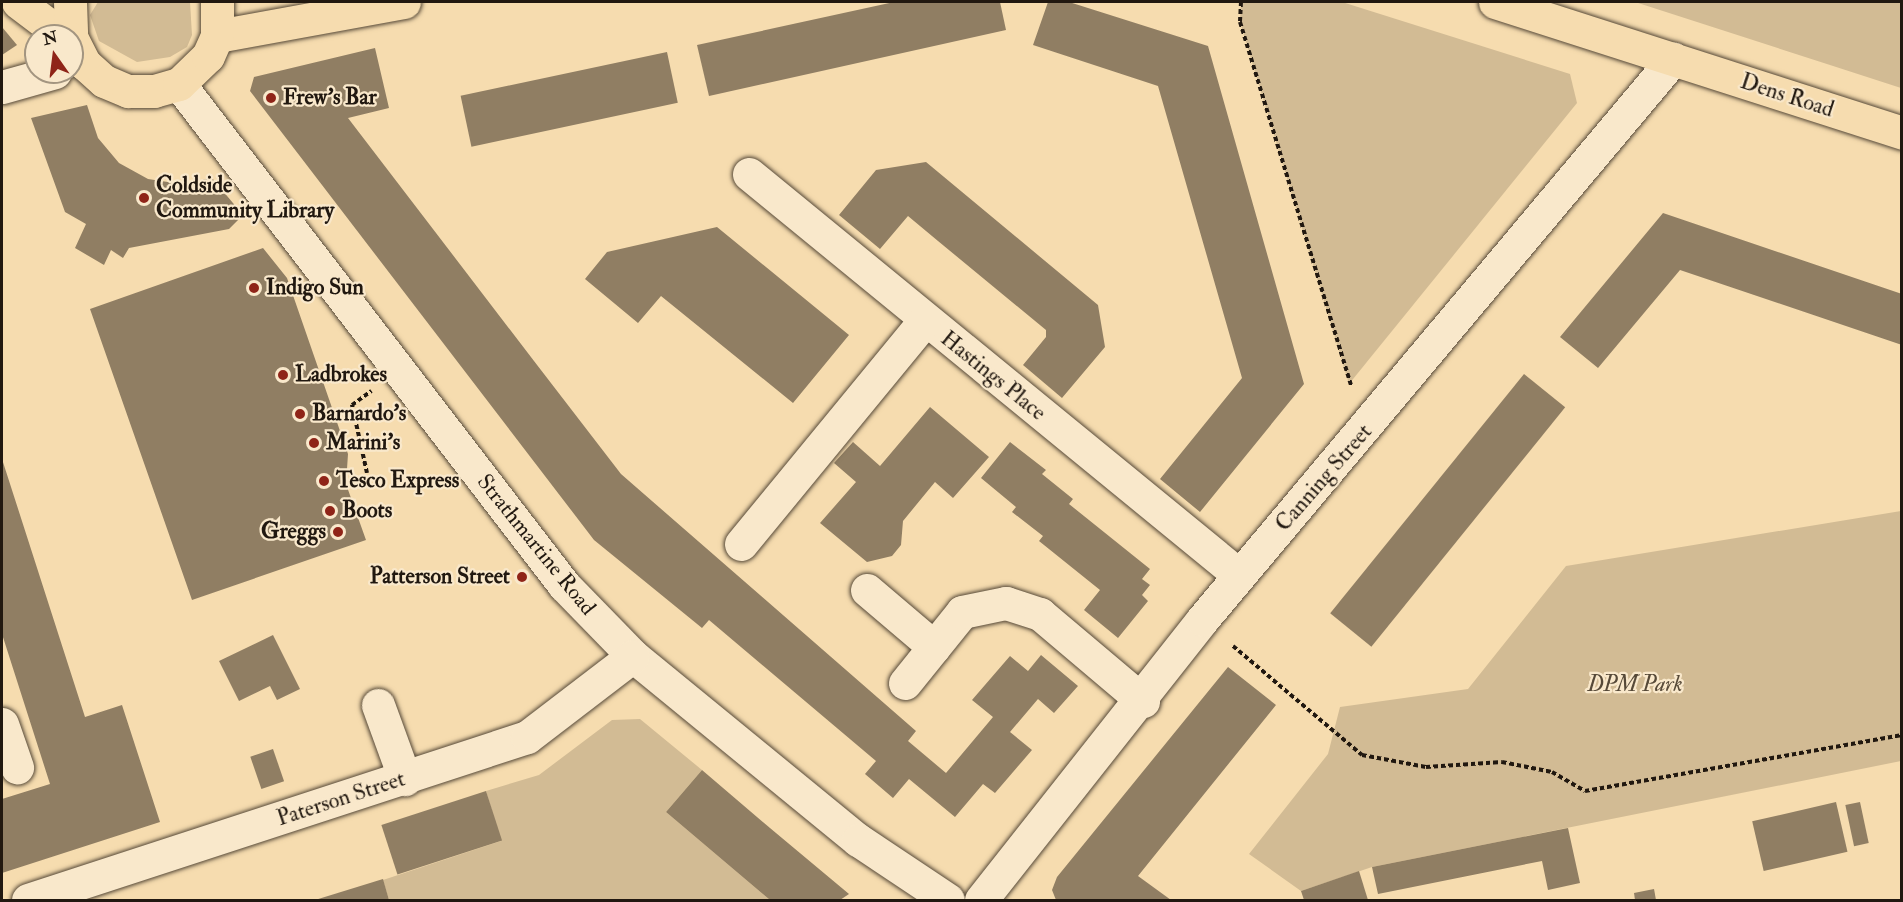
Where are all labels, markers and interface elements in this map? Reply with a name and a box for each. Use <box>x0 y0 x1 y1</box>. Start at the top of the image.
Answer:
north arrow <box>24 24 84 84</box>
text: N <box>41 27 59 50</box>
street label: Dens Road <box>1737 69 1837 123</box>
place label: Frew's Bar <box>283 85 377 111</box>
marker: Frew's Bar <box>264 91 278 105</box>
place label: Coldside Community Library <box>156 172 334 224</box>
marker: Coldside Community Library <box>137 191 151 205</box>
place label: Indigo Sun <box>266 275 364 301</box>
marker: Indigo Sun <box>247 281 261 295</box>
street label: Hastings Place <box>935 326 1051 426</box>
place label: Ladbrokes <box>295 362 387 388</box>
marker: Ladbrokes <box>276 368 290 382</box>
place label: Barnardo's <box>312 401 406 427</box>
marker: Barnardo's <box>293 407 307 421</box>
street label: Canning Street <box>1270 419 1378 537</box>
place label: Marini's <box>326 430 400 456</box>
marker: Marini's <box>307 436 321 450</box>
place label: Tesco Express <box>336 468 459 494</box>
street label: Strathmartine Road <box>471 469 601 621</box>
marker: Tesco Express <box>317 474 331 488</box>
place label: Boots <box>342 498 392 524</box>
marker: Boots <box>323 504 337 518</box>
place label: Greggs <box>261 519 326 545</box>
marker: Greggs <box>331 525 345 539</box>
place label: Patterson Street <box>370 564 510 590</box>
marker: Patterson Street <box>515 570 529 584</box>
park label: DPM Park <box>1587 672 1683 698</box>
street label: Paterson Street <box>274 766 408 832</box>

